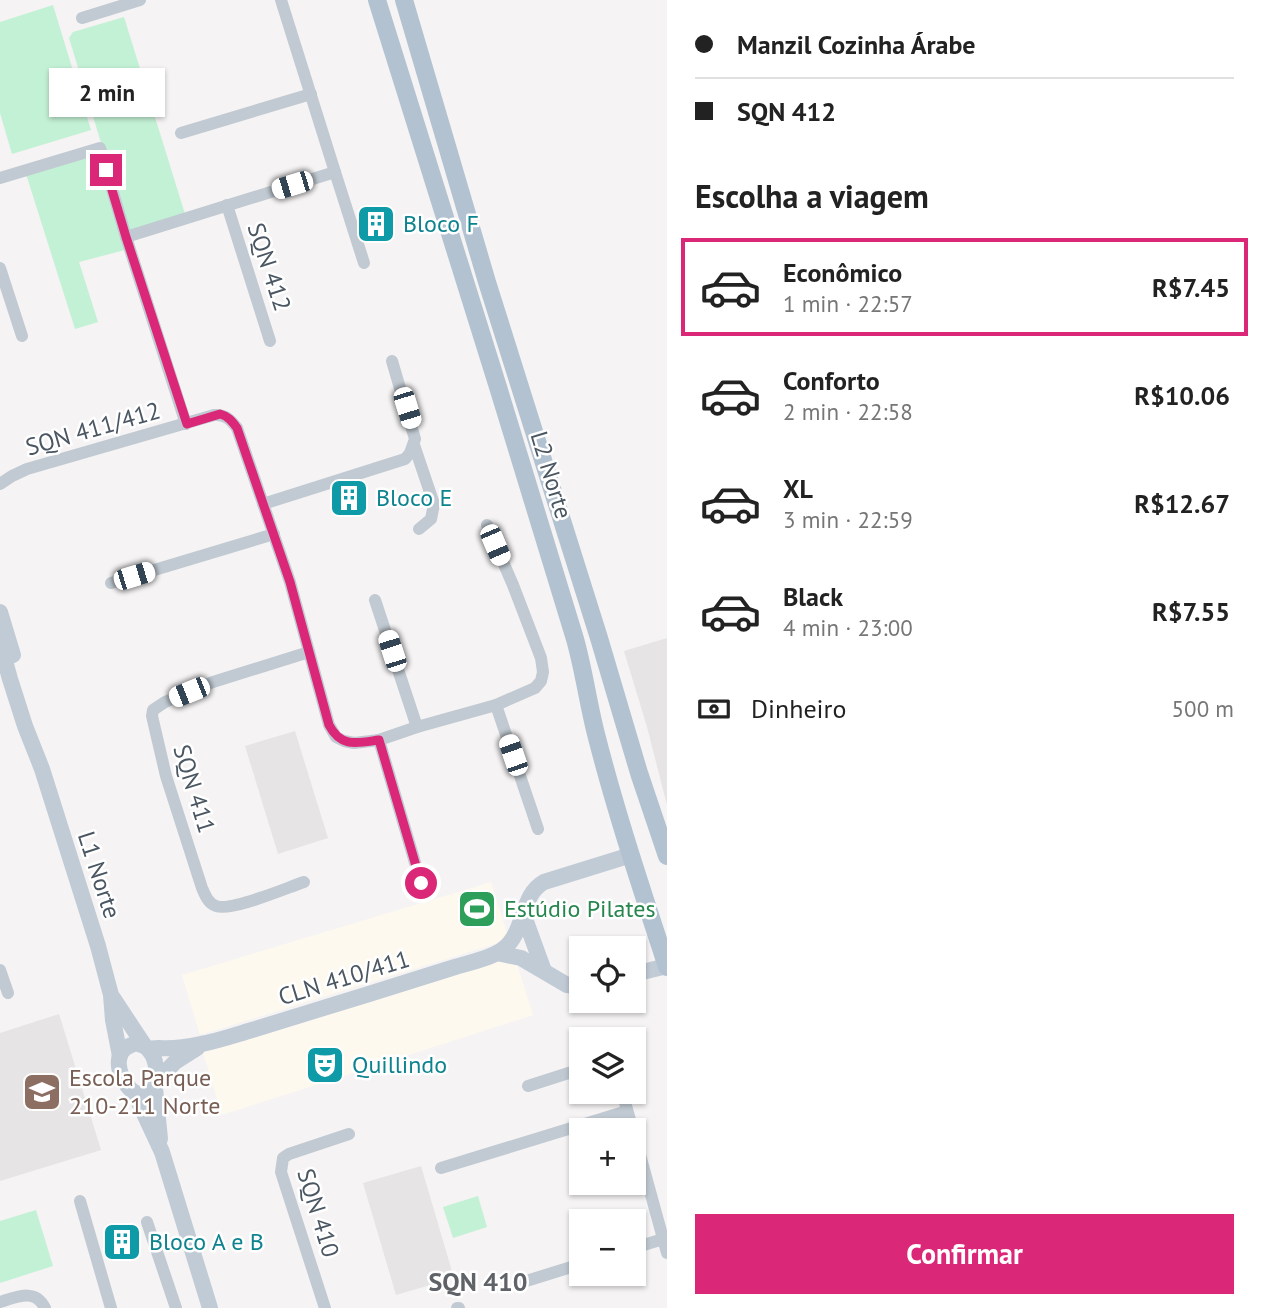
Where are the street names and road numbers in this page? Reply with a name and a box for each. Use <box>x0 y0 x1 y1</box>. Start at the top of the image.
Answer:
street label: SQN 412 <box>241 219 298 315</box>
street label: SQN 411/412 <box>22 395 164 463</box>
street label: L2 Norte <box>524 427 579 522</box>
street label: SQN 411 <box>166 741 223 837</box>
street label: L1 Norte <box>71 827 128 922</box>
street label: CLN 410/411 <box>274 943 413 1012</box>
street label: SQN 410 <box>290 1165 347 1261</box>

